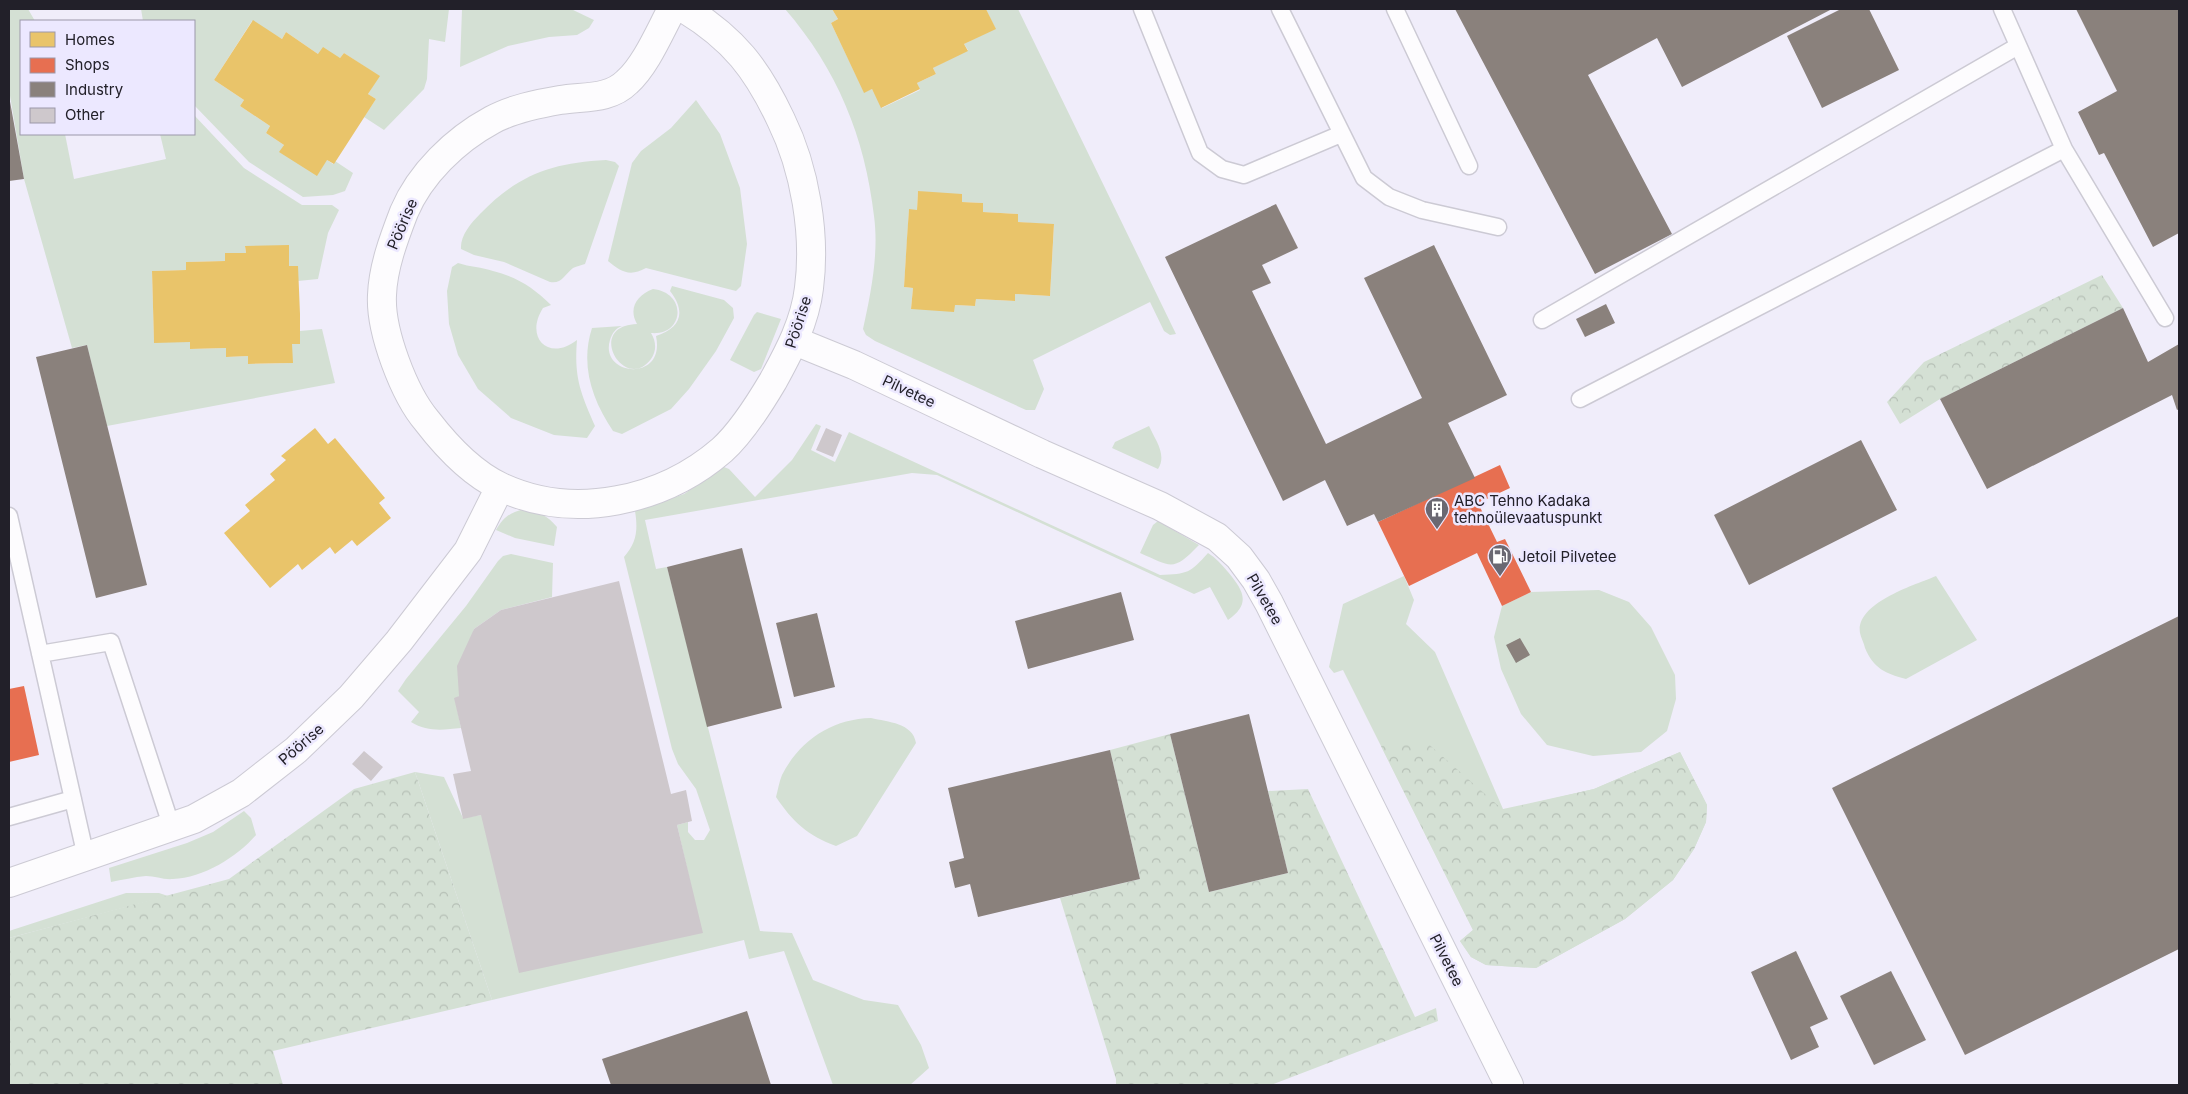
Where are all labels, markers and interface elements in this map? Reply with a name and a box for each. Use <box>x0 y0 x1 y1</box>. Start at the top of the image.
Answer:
legend <box>20 20 195 135</box>
text: Homes <box>65 30 115 49</box>
text: Shops <box>65 55 110 74</box>
text: Industry <box>65 80 124 99</box>
text: Other <box>65 105 105 124</box>
street label: Pöörise <box>383 196 421 252</box>
street label: Pöörise <box>781 294 815 350</box>
street label: Pilvetee <box>880 371 938 411</box>
place label: ABC Tehno Kadaka tehnoülevaatuspunkt <box>1454 491 1602 527</box>
building icon: ABC Tehno Kadaka tehnoülevaatuspunkt <box>1424 496 1450 530</box>
fuel station icon: Jetoil Pilvetee <box>1487 543 1513 577</box>
place label: Jetoil Pilvetee <box>1518 547 1617 566</box>
street label: Pilvetee <box>1243 570 1287 628</box>
street label: Pöörise <box>275 719 327 769</box>
street label: Pilvetee <box>1426 931 1468 989</box>

